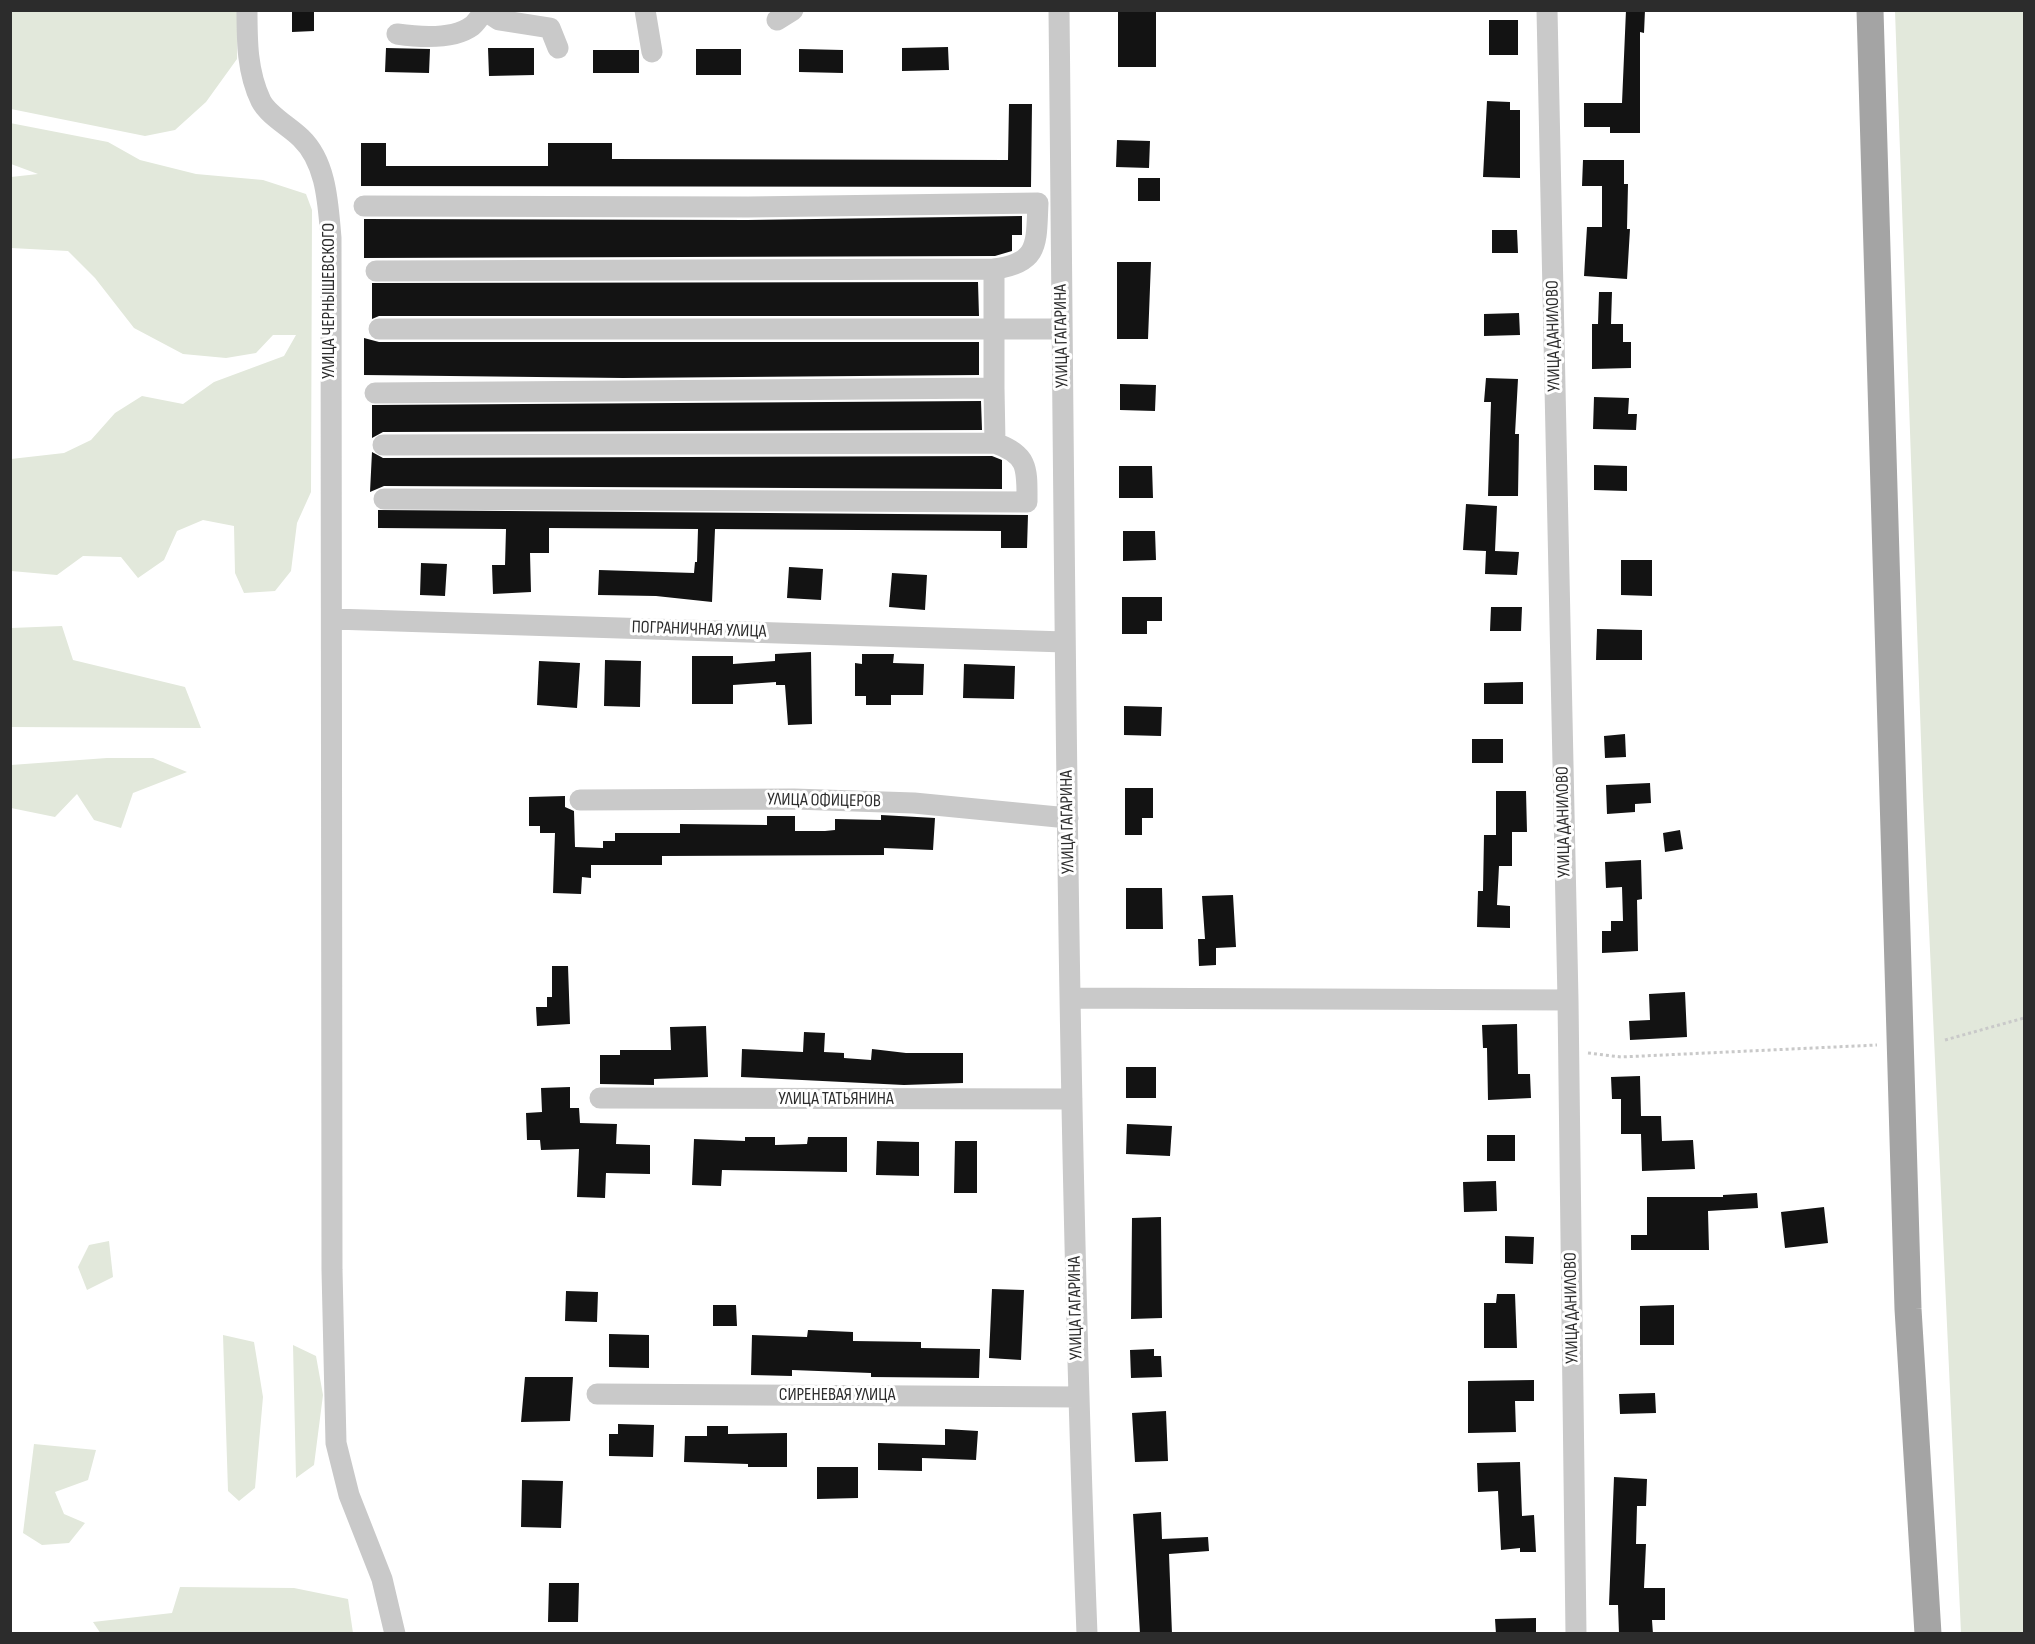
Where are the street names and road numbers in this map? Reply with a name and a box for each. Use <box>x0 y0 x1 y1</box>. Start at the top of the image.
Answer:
street label: УЛИЦА ЧЕРНЫШЕВСКОГО <box>318 223 340 379</box>
street label: УЛИЦА ДАНИЛОВО <box>1542 280 1566 392</box>
street label: УЛИЦА ГАГАРИНА <box>1050 284 1074 388</box>
street label: ПОГРАНИЧНАЯ УЛИЦА <box>631 617 767 643</box>
street label: УЛИЦА ДАНИЛОВО <box>1552 766 1576 878</box>
street label: УЛИЦА ГАГАРИНА <box>1056 770 1080 874</box>
street label: УЛИЦА ОФИЦЕРОВ <box>767 789 881 813</box>
street label: УЛИЦА ТАТЬЯНИНА <box>778 1088 894 1110</box>
street label: УЛИЦА ДАНИЛОВО <box>1560 1252 1584 1364</box>
street label: УЛИЦА ГАГАРИНА <box>1064 1256 1088 1360</box>
street label: СИРЕНЕВАЯ УЛИЦА <box>779 1384 895 1406</box>

